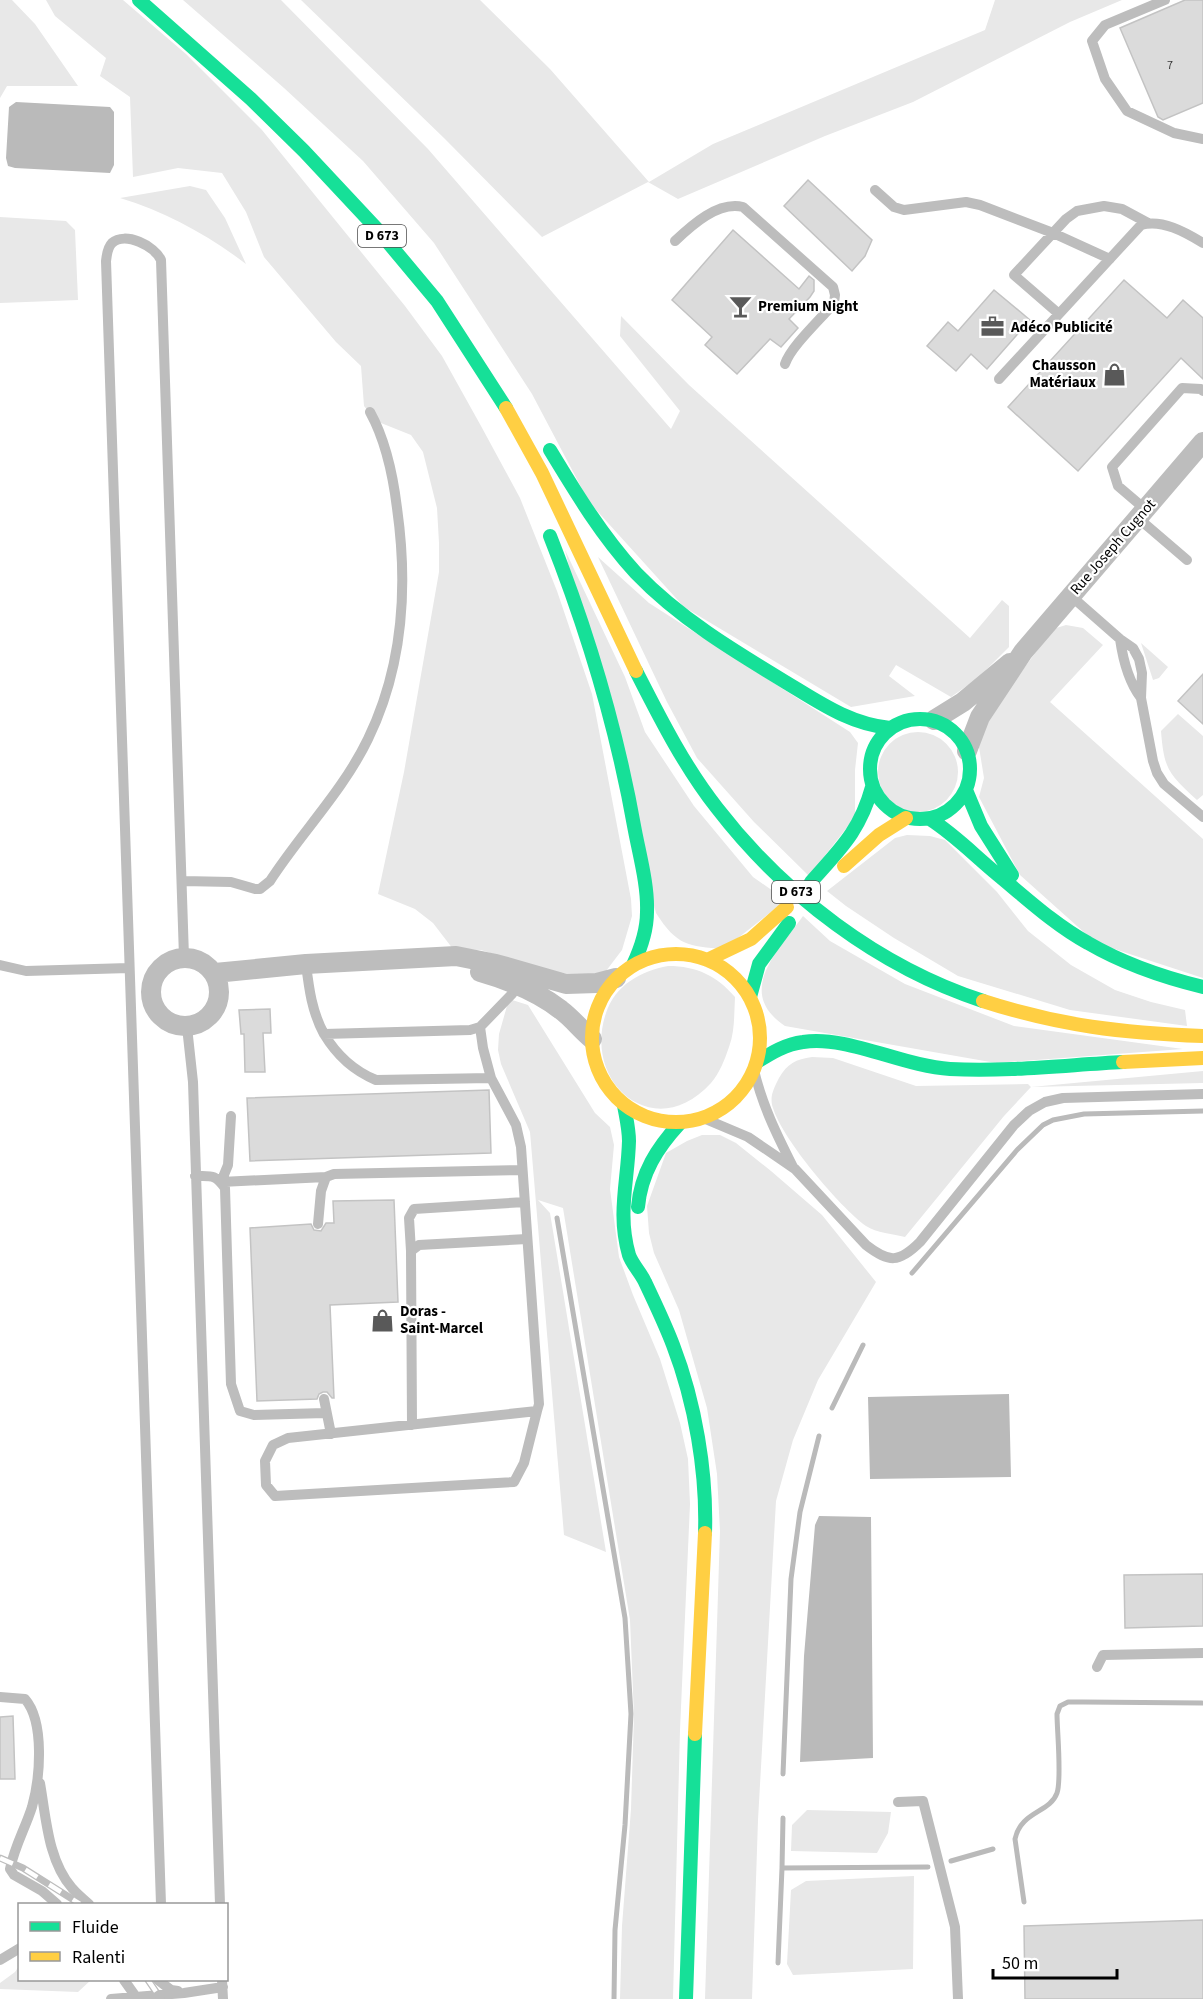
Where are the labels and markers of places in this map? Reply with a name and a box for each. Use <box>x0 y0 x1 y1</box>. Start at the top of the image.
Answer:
bar icon: Premium Night <box>727 293 753 319</box>
place label: Premium Night <box>758 296 859 317</box>
office icon: Adéco Publicité <box>980 314 1006 340</box>
place label: Adéco Publicité <box>1010 317 1113 338</box>
place label: Chausson Matériaux <box>1029 355 1096 393</box>
shop icon: Chausson Matériaux <box>1101 361 1127 387</box>
place label: Doras - Saint-Marcel <box>400 1301 484 1339</box>
shop icon: Doras - Saint-Marcel <box>369 1307 395 1333</box>

